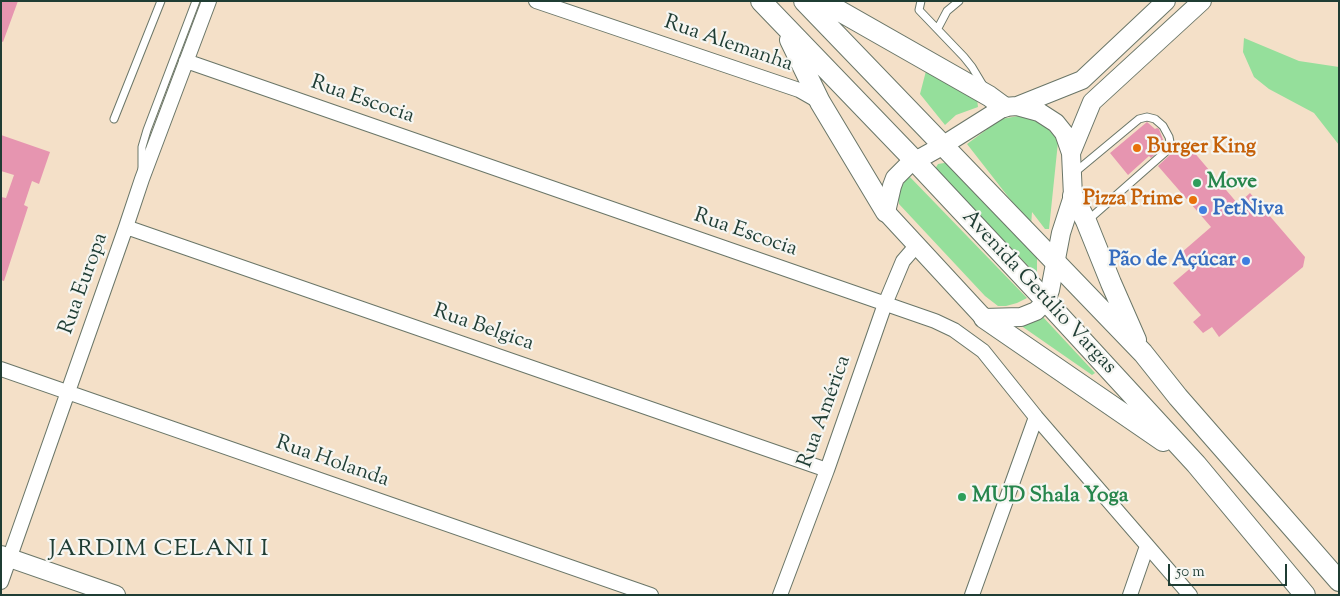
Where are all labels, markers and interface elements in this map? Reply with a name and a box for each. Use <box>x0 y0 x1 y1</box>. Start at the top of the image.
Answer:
street label: Rua Alemanha <box>660 11 796 79</box>
street label: Rua Escocia <box>307 72 417 130</box>
place label: Burger King <box>1147 135 1256 161</box>
marker: Burger King <box>1131 142 1143 154</box>
place label: Move <box>1207 170 1257 196</box>
marker: Move <box>1191 177 1203 189</box>
place label: Pizza Prime <box>1083 187 1183 213</box>
marker: Pizza Prime <box>1187 194 1199 206</box>
place label: PetNiva <box>1213 197 1284 223</box>
marker: PetNiva <box>1197 204 1209 216</box>
street label: Rua Escocia <box>690 205 800 263</box>
street label: Avenida Getúlio Vargas <box>955 206 1121 380</box>
street label: Rua Europa <box>55 230 115 338</box>
place label: Pão de Açúcar <box>1109 248 1236 274</box>
marker: Pão de Açúcar <box>1240 255 1252 267</box>
street label: Rua Belgica <box>429 300 537 358</box>
street label: Rua América <box>794 352 858 472</box>
street label: Rua Holanda <box>272 432 392 494</box>
place label: MUD Shala Yoga <box>972 484 1128 510</box>
marker: MUD Shala Yoga <box>956 491 968 503</box>
district label: JARDIM CELANI I <box>47 537 271 565</box>
scale bar <box>1170 554 1289 586</box>
text: 50 m <box>1176 562 1205 583</box>

